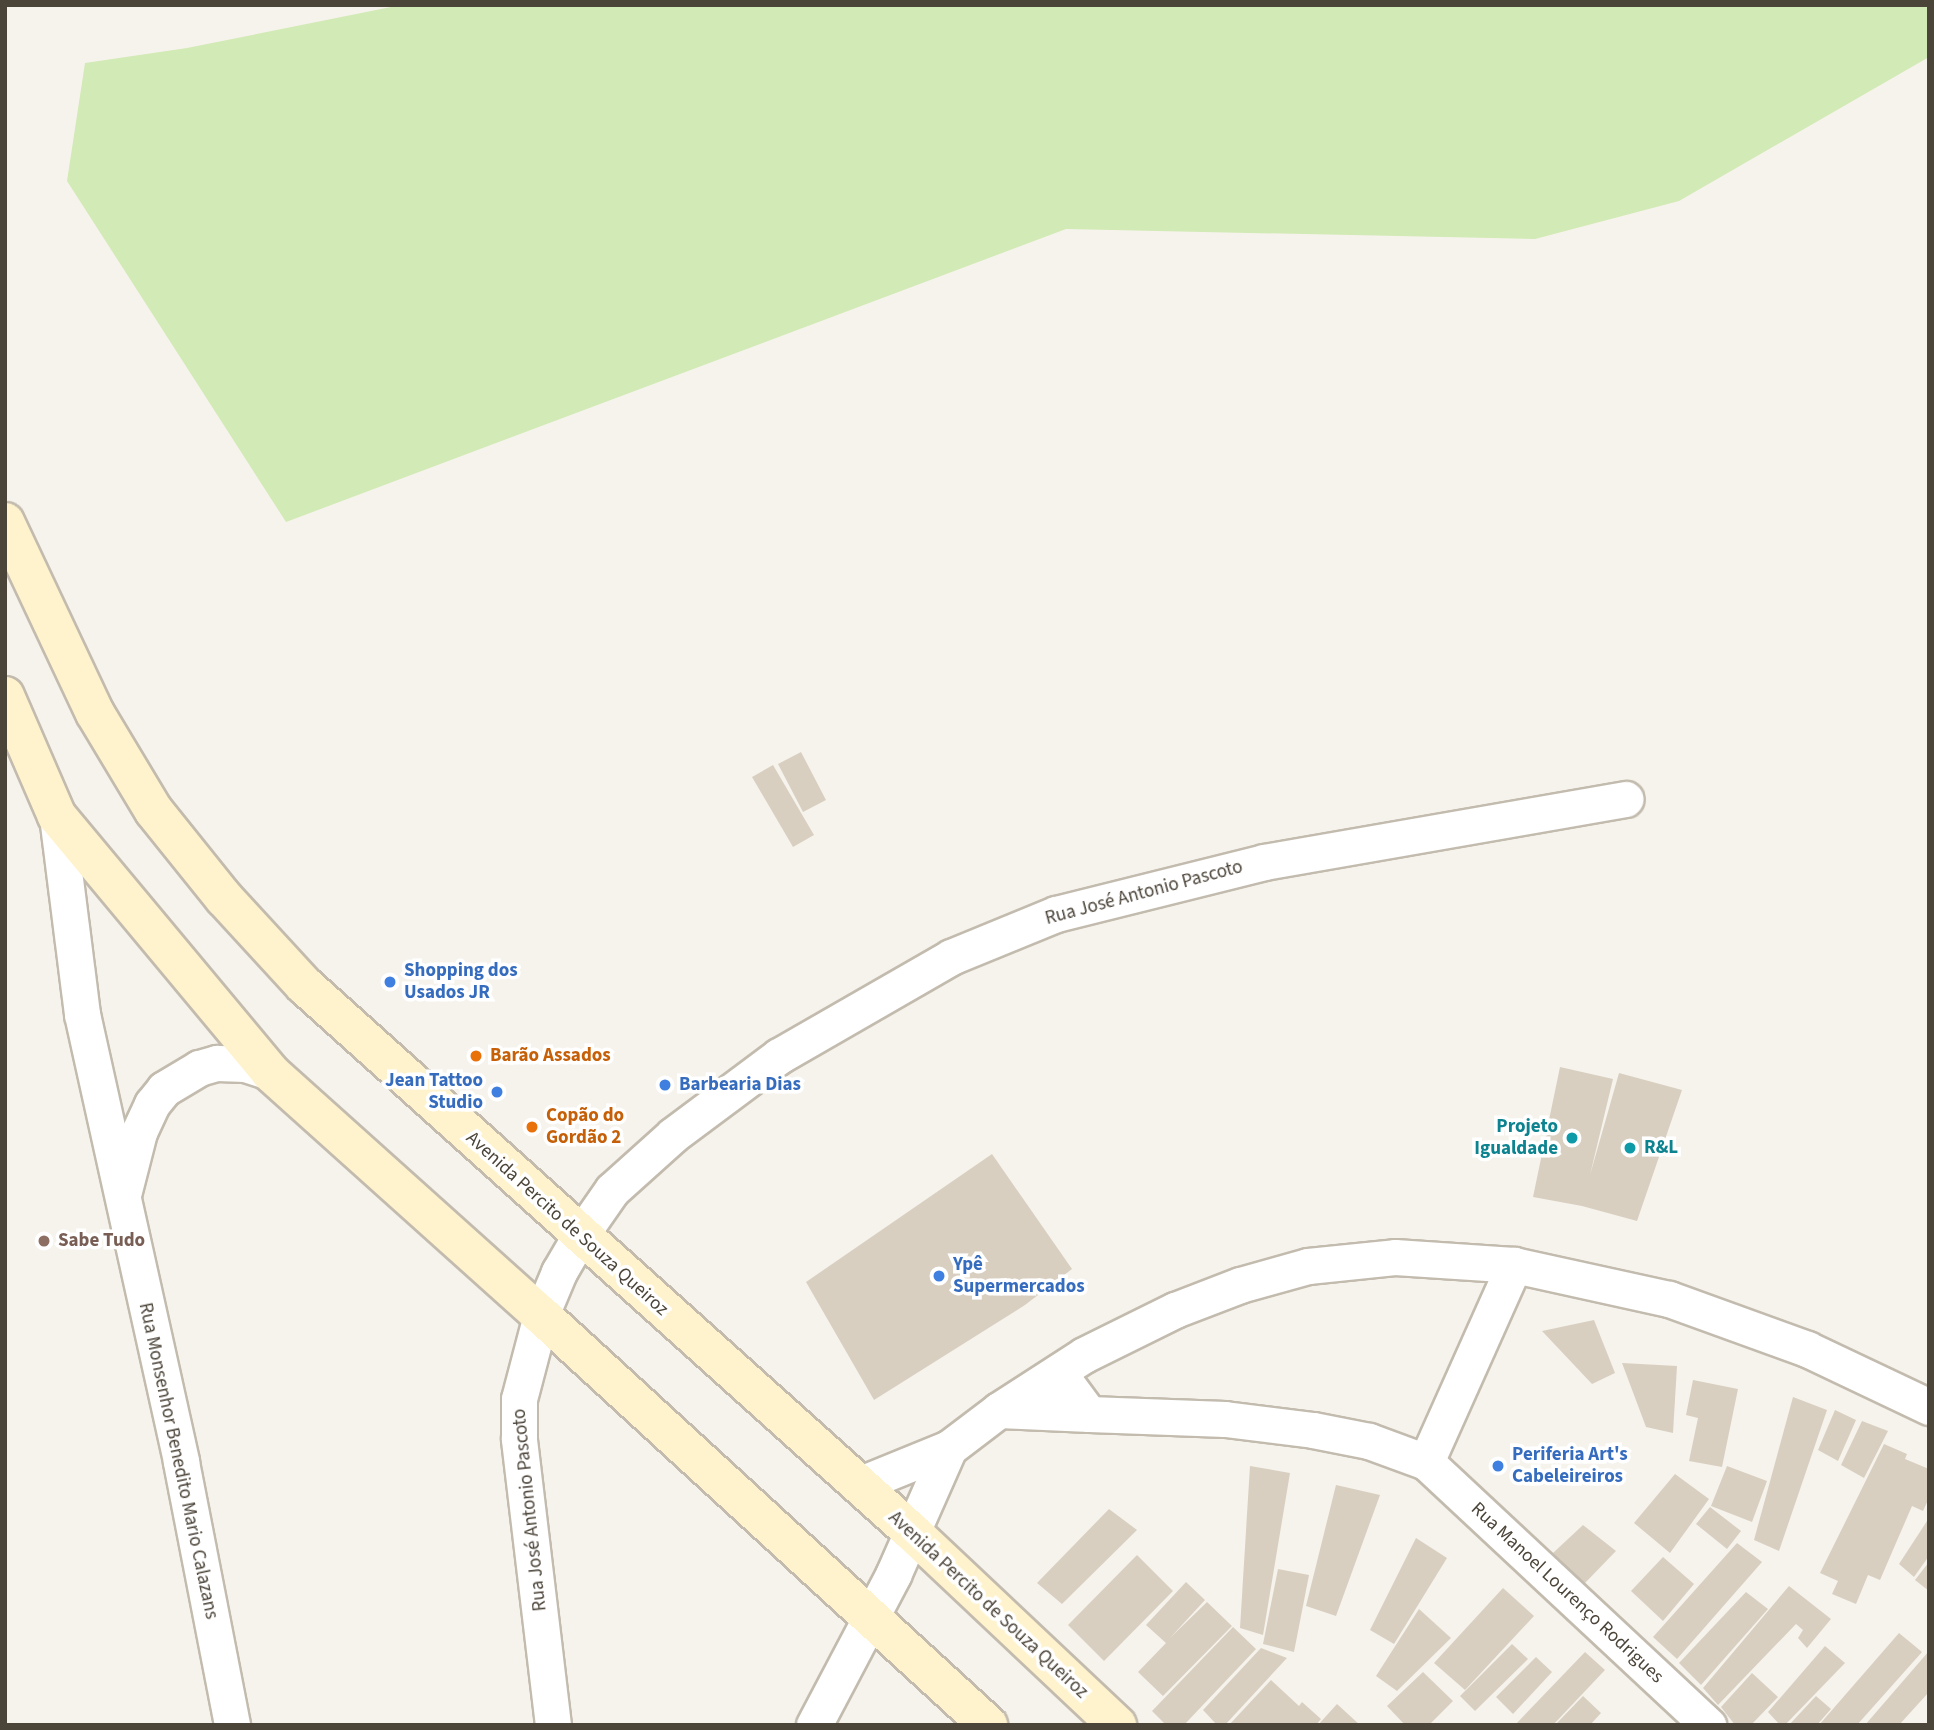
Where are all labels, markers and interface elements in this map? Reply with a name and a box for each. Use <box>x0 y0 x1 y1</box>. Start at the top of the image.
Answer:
street label: Rua José Antonio Pascoto <box>1043 856 1245 930</box>
place label: Shopping dos Usados JR <box>404 960 518 1004</box>
marker: Shopping dos Usados JR <box>382 974 398 990</box>
place label: Barão Assados <box>490 1045 611 1067</box>
marker: Barão Assados <box>468 1048 484 1064</box>
place label: Jean Tattoo Studio <box>385 1070 483 1114</box>
place label: Barbearia Dias <box>679 1074 801 1096</box>
marker: Barbearia Dias <box>657 1077 673 1093</box>
marker: Jean Tattoo Studio <box>489 1084 505 1100</box>
place label: Copão do Gordão 2 <box>546 1105 624 1149</box>
place label: Projeto Igualdade <box>1474 1116 1558 1160</box>
marker: Copão do Gordão 2 <box>524 1119 540 1135</box>
street label: Avenida Percito de Souza Queiroz <box>461 1127 673 1321</box>
marker: Projeto Igualdade <box>1564 1130 1580 1146</box>
place label: R&L <box>1644 1137 1678 1159</box>
marker: R&L <box>1622 1140 1638 1156</box>
place label: Sabe Tudo <box>58 1230 145 1252</box>
marker: Sabe Tudo <box>36 1233 52 1249</box>
place label: Ypê Supermercados <box>953 1254 1085 1298</box>
marker: Ypê Supermercados <box>931 1268 947 1284</box>
street label: Rua Monsenhor Benedito Mario Calazans <box>133 1301 223 1621</box>
street label: Rua José Antonio Pascoto <box>508 1408 552 1612</box>
place label: Periferia Art's Cabeleireiros <box>1512 1444 1628 1488</box>
marker: Periferia Art's Cabeleireiros <box>1490 1458 1506 1474</box>
street label: Rua Manoel Lourenço Rodrigues <box>1466 1498 1668 1688</box>
street label: Avenida Percito de Souza Queiroz <box>884 1507 1092 1703</box>

